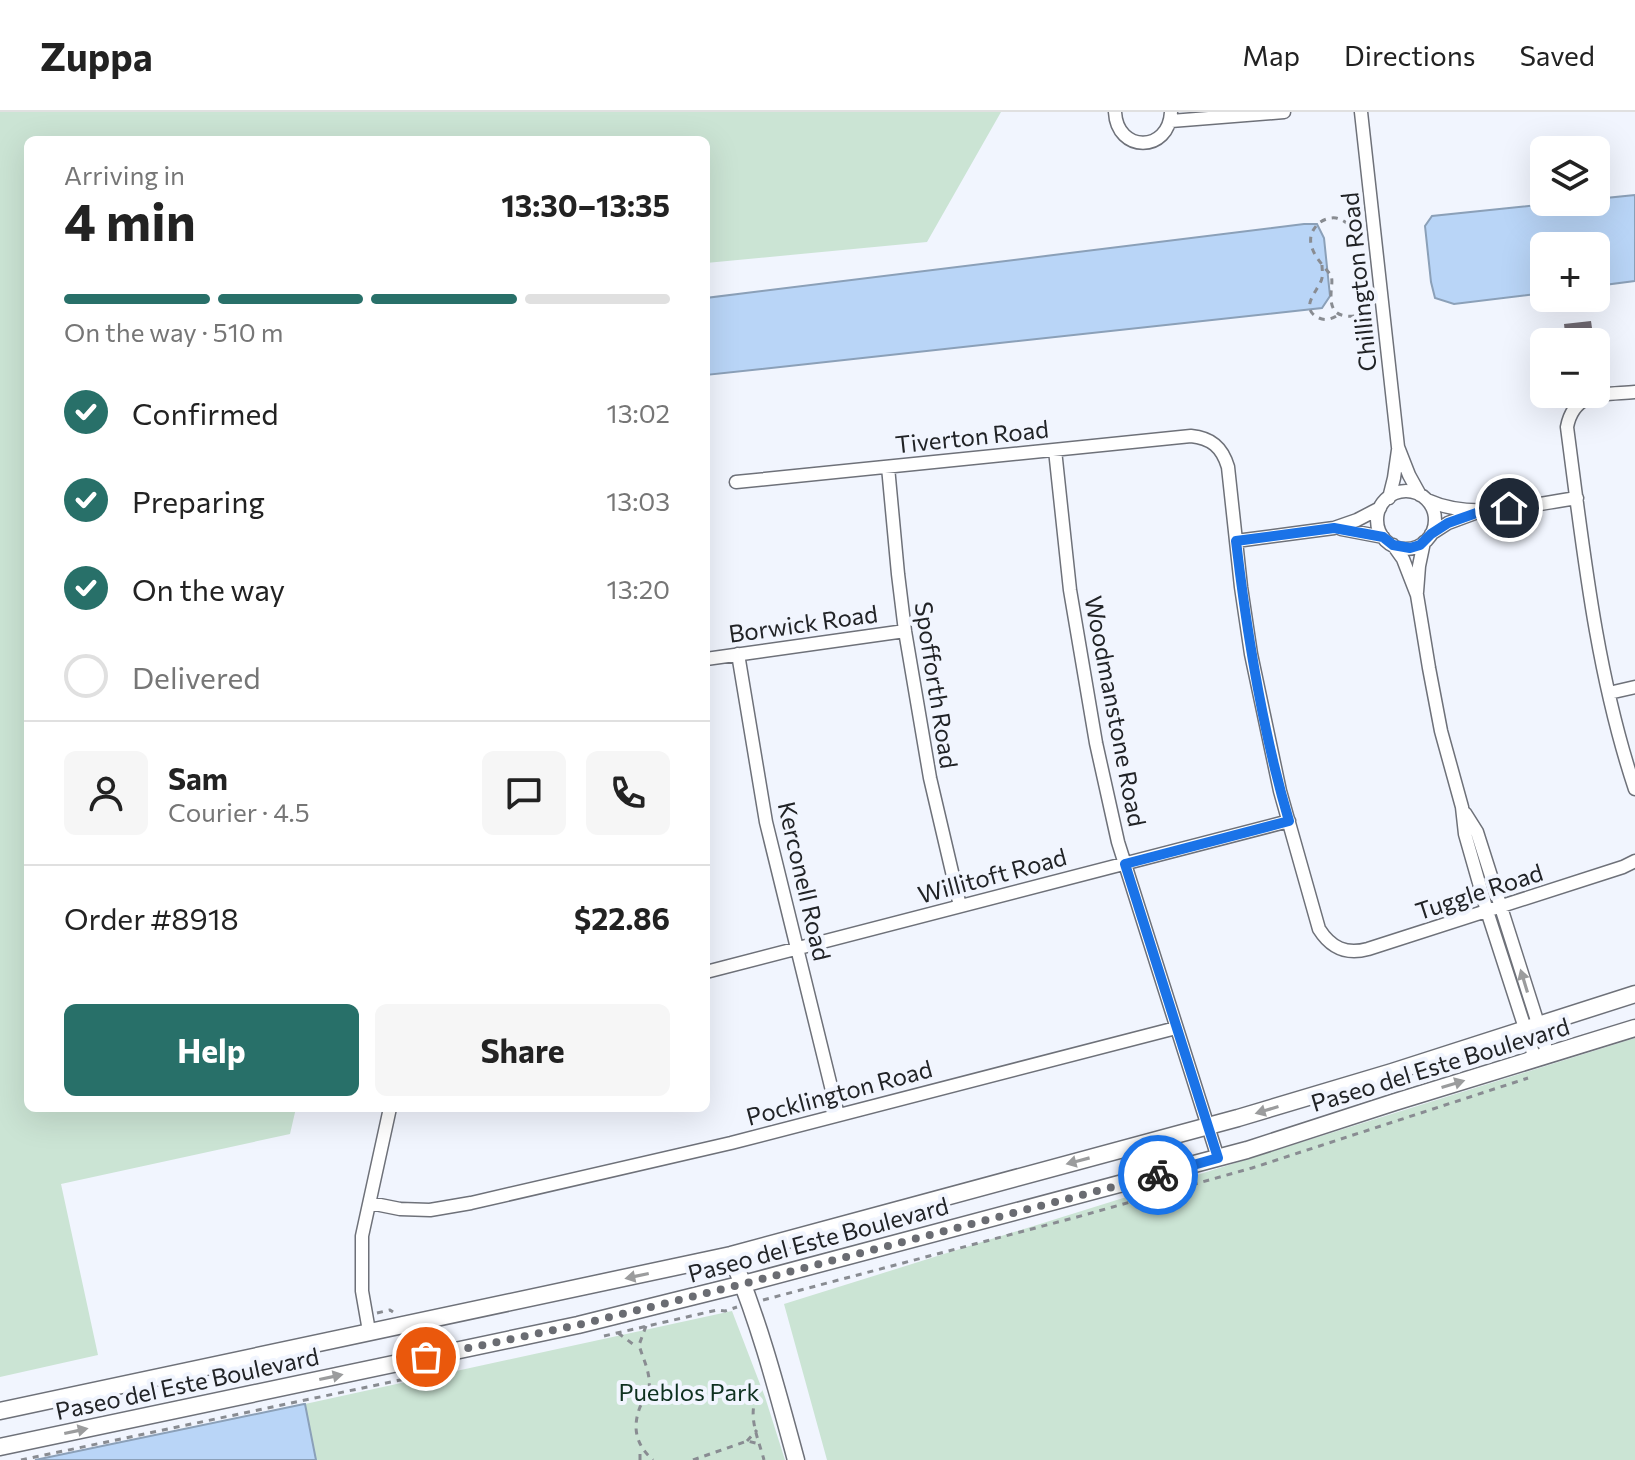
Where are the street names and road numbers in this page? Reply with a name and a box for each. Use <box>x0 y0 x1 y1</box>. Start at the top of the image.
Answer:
street label: Chillington Road <box>1334 191 1382 373</box>
street label: Tiverton Road <box>894 414 1050 458</box>
street label: Woodmanstone Road <box>1079 593 1153 829</box>
street label: Borwick Road <box>727 598 879 648</box>
street label: Spofforth Road <box>910 600 964 770</box>
street label: Kerconell Road <box>773 799 837 963</box>
street label: Willitoft Road <box>914 841 1070 909</box>
street label: Tuggle Road <box>1412 857 1546 925</box>
street label: Paseo del Este Boulevard <box>1307 1011 1573 1117</box>
street label: Pocklington Road <box>743 1053 935 1131</box>
street label: Paseo del Este Boulevard <box>685 1190 951 1288</box>
street label: Paseo del Este Boulevard <box>53 1341 321 1425</box>

